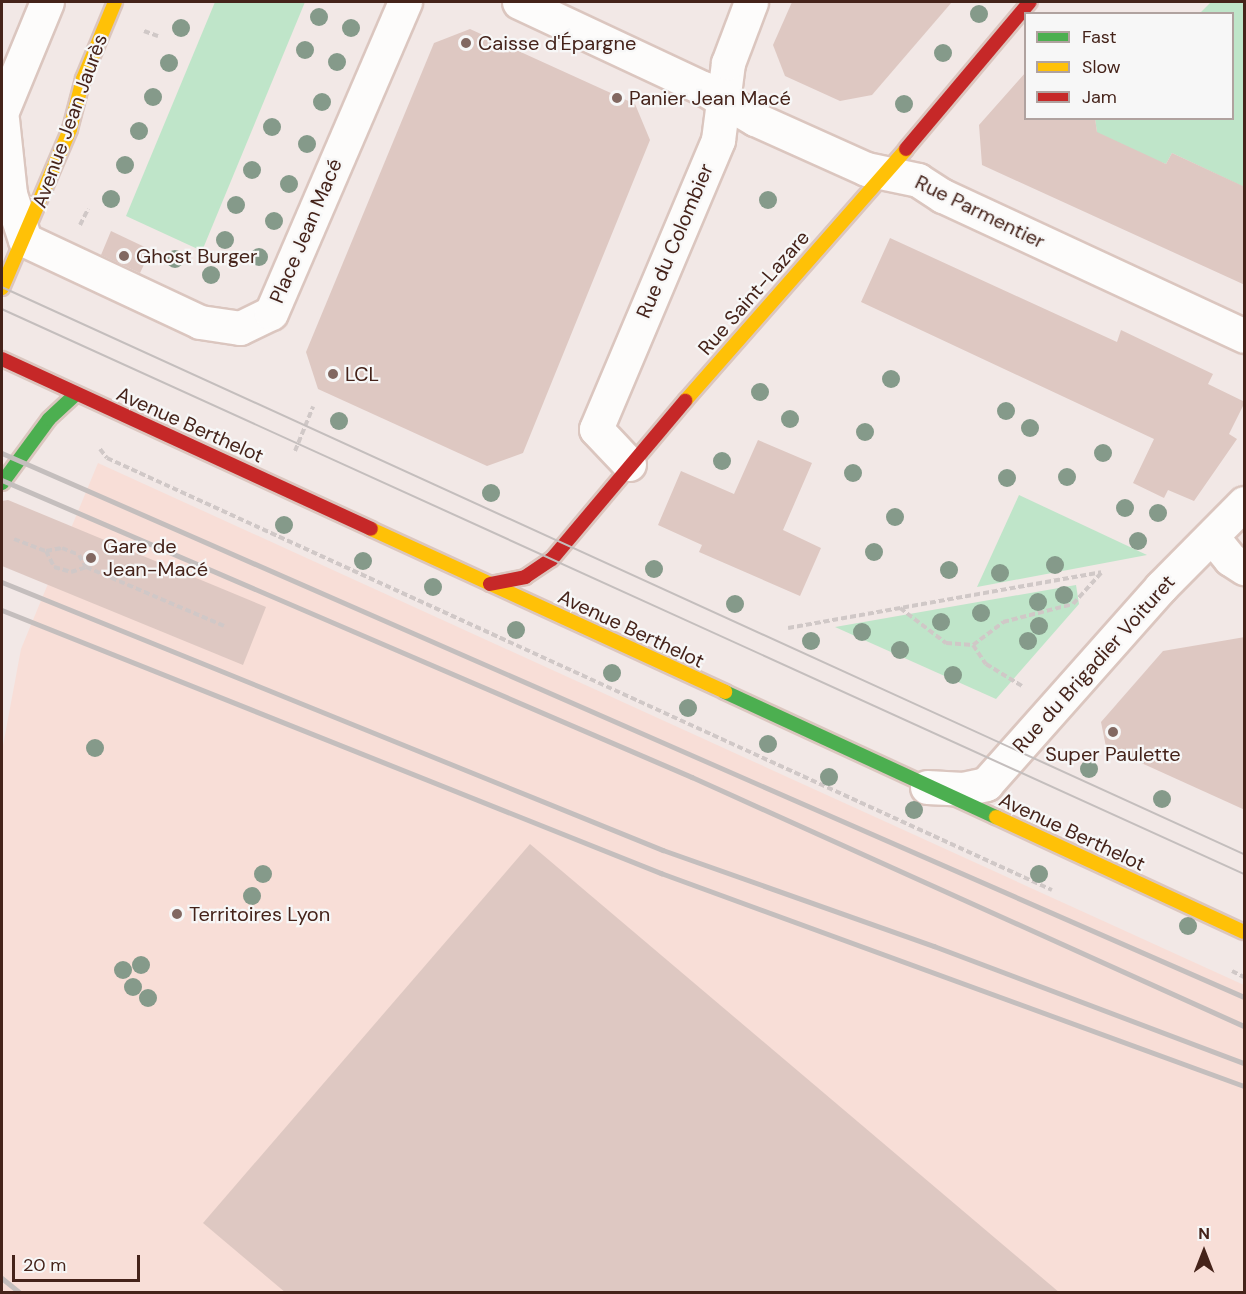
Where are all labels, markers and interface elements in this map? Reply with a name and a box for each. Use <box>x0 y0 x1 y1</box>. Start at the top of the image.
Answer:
legend <box>1024 12 1234 120</box>
text: Fast <box>1082 25 1117 49</box>
street label: Avenue Jean Jaurès <box>27 31 113 211</box>
place label: Caisse d'Épargne <box>478 31 636 55</box>
marker: Caisse d'Épargne <box>459 36 473 50</box>
text: Slow <box>1082 55 1121 79</box>
text: Jam <box>1082 85 1117 109</box>
place label: Panier Jean Macé <box>629 86 791 110</box>
marker: Panier Jean Macé <box>610 91 624 105</box>
street label: Place Jean Macé <box>265 155 347 307</box>
street label: Rue du Colombier <box>632 160 718 322</box>
street label: Rue Parmentier <box>911 170 1049 254</box>
street label: Rue Saint-Lazare <box>693 226 815 360</box>
place label: Ghost Burger <box>136 244 257 268</box>
marker: Ghost Burger <box>117 249 131 263</box>
place label: LCL <box>345 362 379 386</box>
marker: LCL <box>326 367 340 381</box>
street label: Avenue Berthelot <box>113 382 267 468</box>
place label: Gare de Jean-Macé <box>103 534 208 581</box>
marker: Gare de Jean-Macé <box>84 551 98 565</box>
street label: Rue du Brigadier Voituret <box>1008 570 1180 758</box>
street label: Avenue Berthelot <box>554 585 708 673</box>
marker: Super Paulette <box>1106 725 1120 739</box>
place label: Super Paulette <box>1045 742 1181 766</box>
street label: Avenue Berthelot <box>995 788 1149 876</box>
place label: Territoires Lyon <box>189 902 330 926</box>
marker: Territoires Lyon <box>170 907 184 921</box>
north arrow <box>1174 1222 1234 1282</box>
text: N <box>1198 1223 1210 1244</box>
scale bar <box>15 1243 142 1281</box>
text: 20 m <box>23 1253 66 1277</box>

